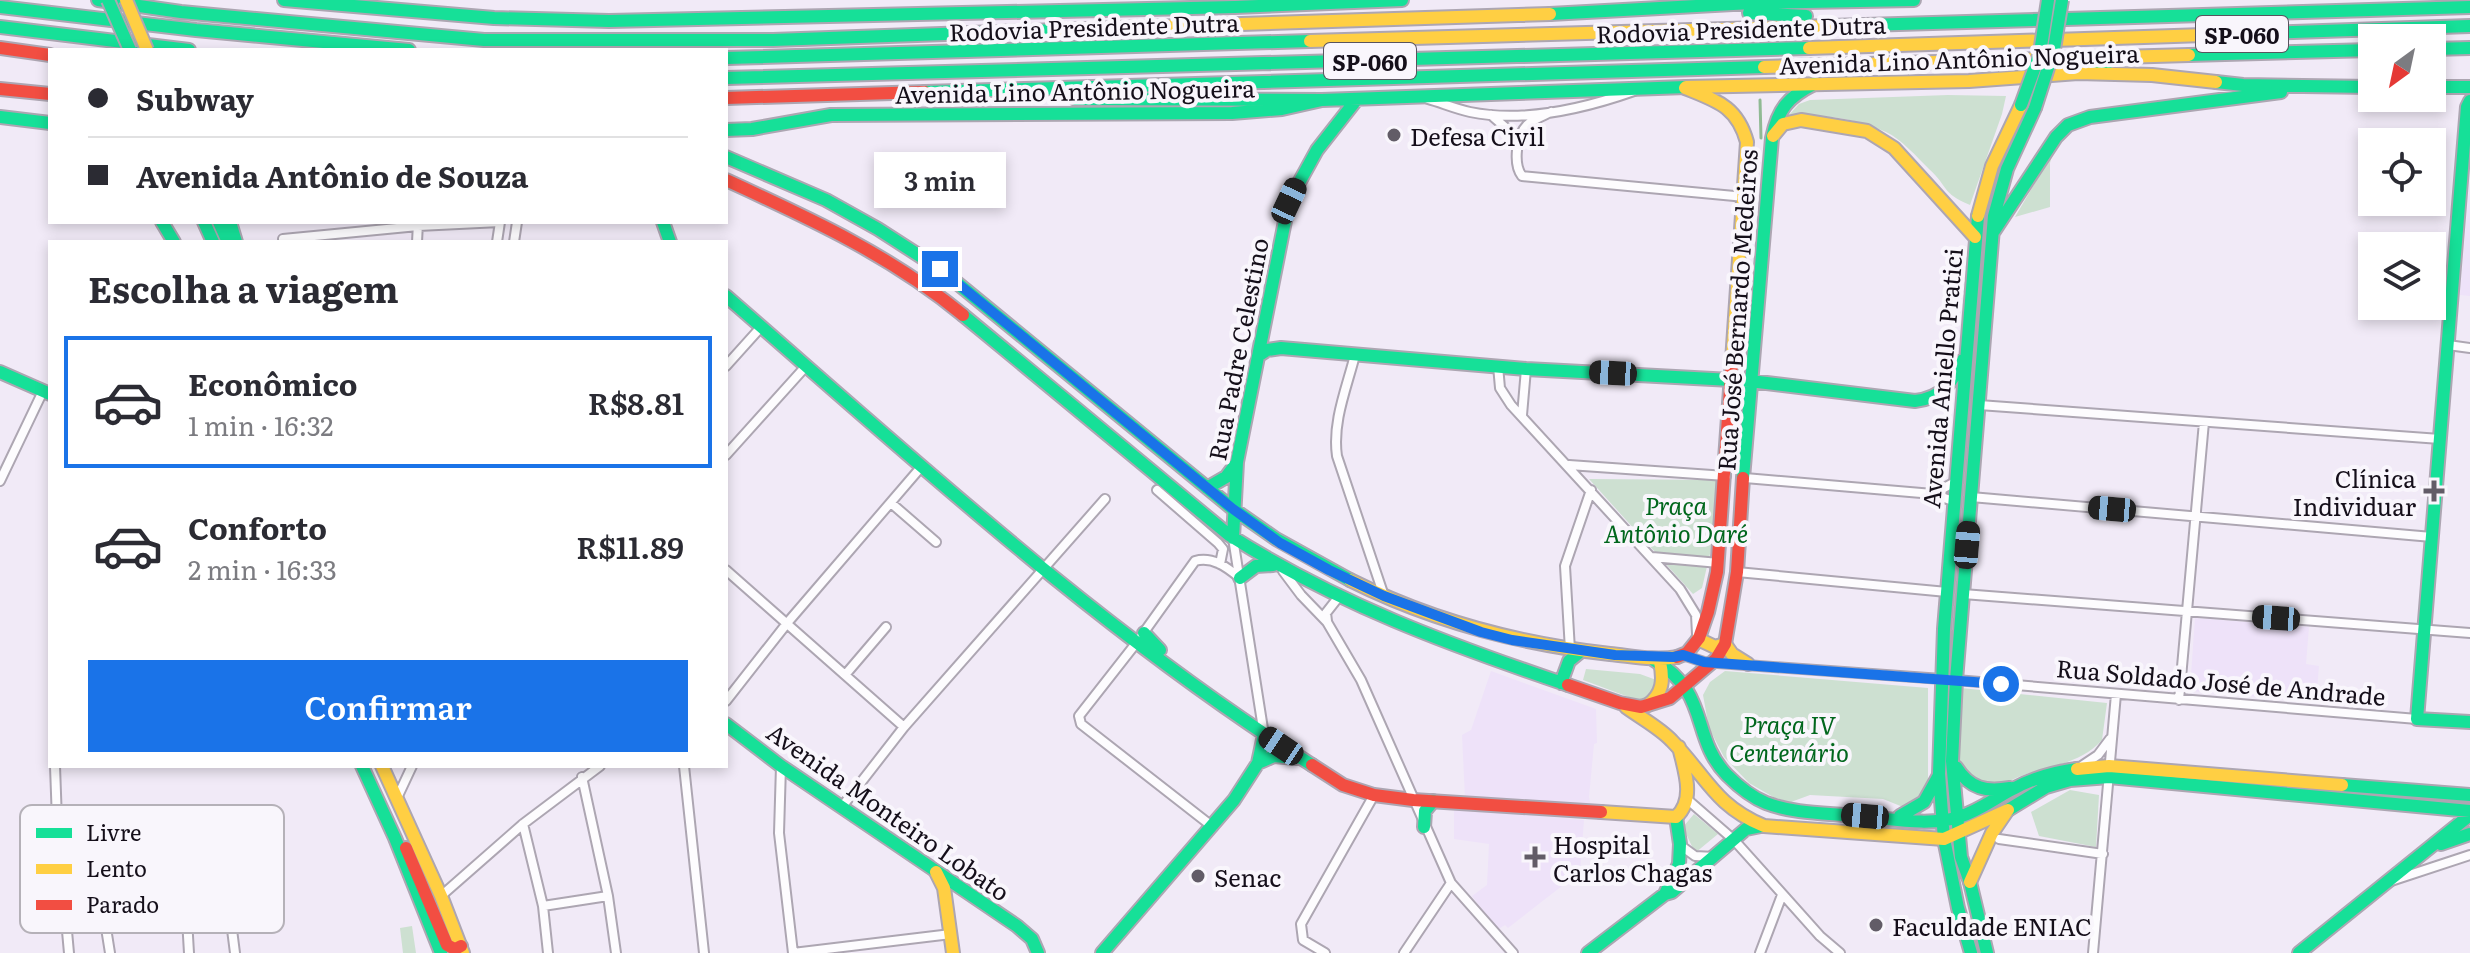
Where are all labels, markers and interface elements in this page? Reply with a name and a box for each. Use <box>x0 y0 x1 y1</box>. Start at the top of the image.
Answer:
street label: Rodovia Presidente Dutra <box>948 3 1240 49</box>
street label: Rodovia Presidente Dutra <box>1595 5 1887 51</box>
road number: SP-060 <box>2196 16 2288 52</box>
north arrow <box>2358 24 2446 112</box>
map controls <box>2358 24 2446 320</box>
street label: Avenida Lino Antônio Nogueira <box>1778 34 2140 82</box>
road number: SP-060 <box>1324 43 1416 79</box>
street label: Avenida Lino Antônio Nogueira <box>895 69 1255 111</box>
text: Subway <box>136 76 254 120</box>
place label: Defesa Civil <box>1410 118 1545 153</box>
marker: Defesa Civil <box>1385 126 1403 144</box>
button: locate <box>2358 128 2446 216</box>
street label: Rua José Bernardo Medeiros <box>1707 148 1765 472</box>
text: Avenida Antônio de Souza <box>136 153 528 197</box>
callout: 3 min <box>874 153 1006 209</box>
text: 3 min <box>904 160 976 199</box>
car <box>1268 174 1310 228</box>
button: layers <box>2358 232 2446 320</box>
street label: Rua Padre Celestino <box>1198 235 1276 463</box>
street label: Avenida Aniello Pratici <box>1912 246 1970 510</box>
route end <box>922 251 958 287</box>
text: Escolha a viagem <box>88 261 399 314</box>
car <box>1588 360 1638 386</box>
text: Econômico <box>188 361 357 405</box>
icon: car <box>92 366 164 438</box>
text: R$8.81 <box>588 380 684 424</box>
text: 1 min · 16:32 <box>188 405 333 444</box>
place label: Clínica Individuar <box>2293 460 2417 523</box>
marker: Clínica Individuar <box>2423 480 2445 502</box>
park label: Praça Antônio Daré <box>1604 487 1748 550</box>
car <box>2087 495 2137 523</box>
text: Conforto <box>188 505 327 549</box>
icon: car <box>92 510 164 582</box>
car <box>1953 520 1981 570</box>
text: R$11.89 <box>576 524 684 568</box>
text: 2 min · 16:33 <box>188 549 337 588</box>
car <box>2251 604 2301 632</box>
street label: Rua Soldado José de Andrade <box>2055 649 2387 713</box>
button: Confirmar <box>88 660 688 752</box>
route start <box>1983 666 2019 702</box>
park label: Praça IV Centenário <box>1729 706 1849 769</box>
street label: Avenida Monteiro Lobato <box>760 714 1018 908</box>
car <box>1254 723 1308 769</box>
car <box>1840 802 1890 830</box>
legend <box>20 805 284 933</box>
text: Livre <box>86 815 141 848</box>
place label: Hospital Carlos Chagas <box>1553 826 1712 889</box>
marker: Hospital Carlos Chagas <box>1524 846 1546 868</box>
text: Lento <box>86 851 147 884</box>
place label: Senac <box>1214 859 1281 894</box>
marker: Senac <box>1189 867 1207 885</box>
text: Parado <box>86 887 159 920</box>
place label: Faculdade ENIAC <box>1892 908 2092 943</box>
marker: Faculdade ENIAC <box>1867 916 1885 934</box>

